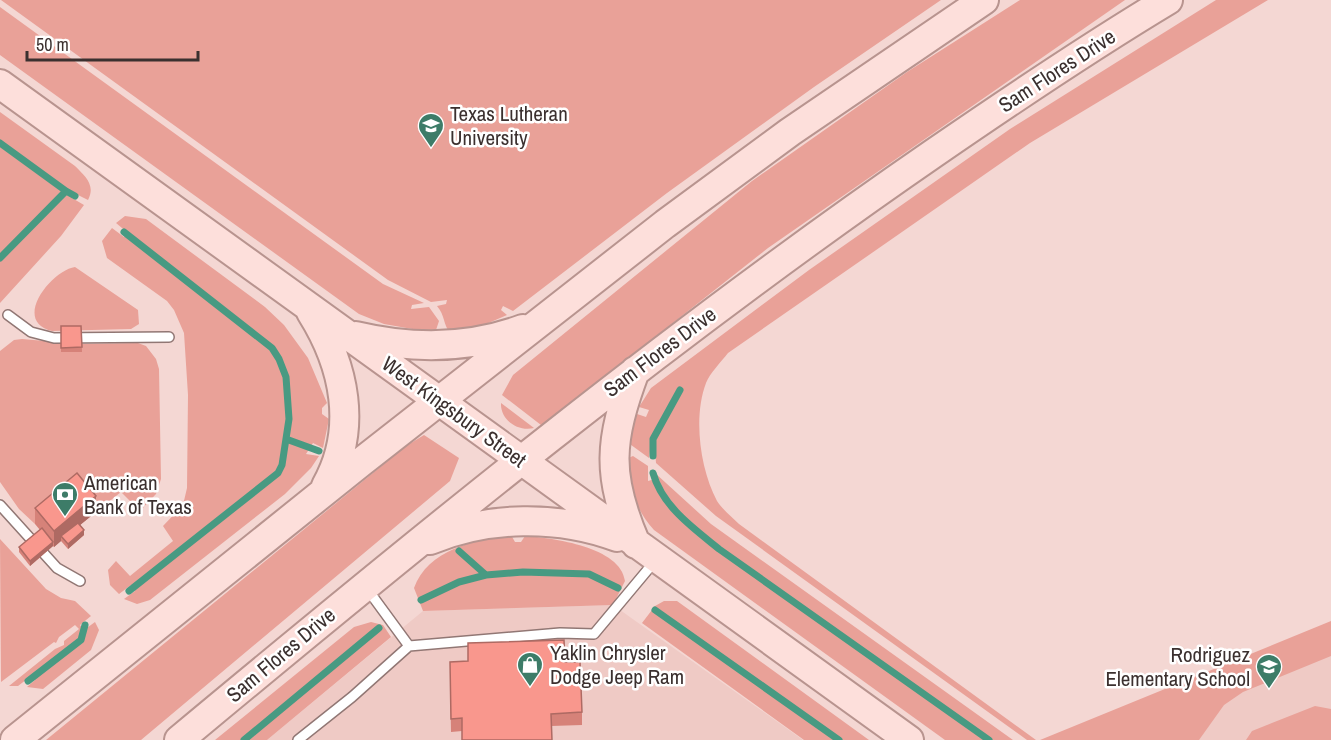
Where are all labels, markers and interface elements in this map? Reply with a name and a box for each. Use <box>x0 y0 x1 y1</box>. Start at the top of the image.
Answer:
street label: Sam Flores Drive <box>993 22 1121 119</box>
scale bar <box>27 24 198 62</box>
text: 50 m <box>36 32 69 57</box>
place label: Texas Lutheran University <box>450 99 568 152</box>
school or university icon: Texas Lutheran University <box>416 111 446 149</box>
street label: Sam Flores Drive <box>597 300 722 403</box>
street label: West Kingsbury Street <box>376 349 533 474</box>
place label: American Bank of Texas <box>83 468 192 521</box>
bank icon: American Bank of Texas <box>50 480 80 518</box>
street label: Sam Flores Drive <box>220 600 341 709</box>
place label: Yaklin Chrysler Dodge Jeep Ram <box>550 638 684 691</box>
place label: Rodriguez Elementary School <box>1105 640 1250 693</box>
shop icon: Yaklin Chrysler Dodge Jeep Ram <box>515 650 545 688</box>
school or university icon: Rodriguez Elementary School <box>1254 652 1284 690</box>

